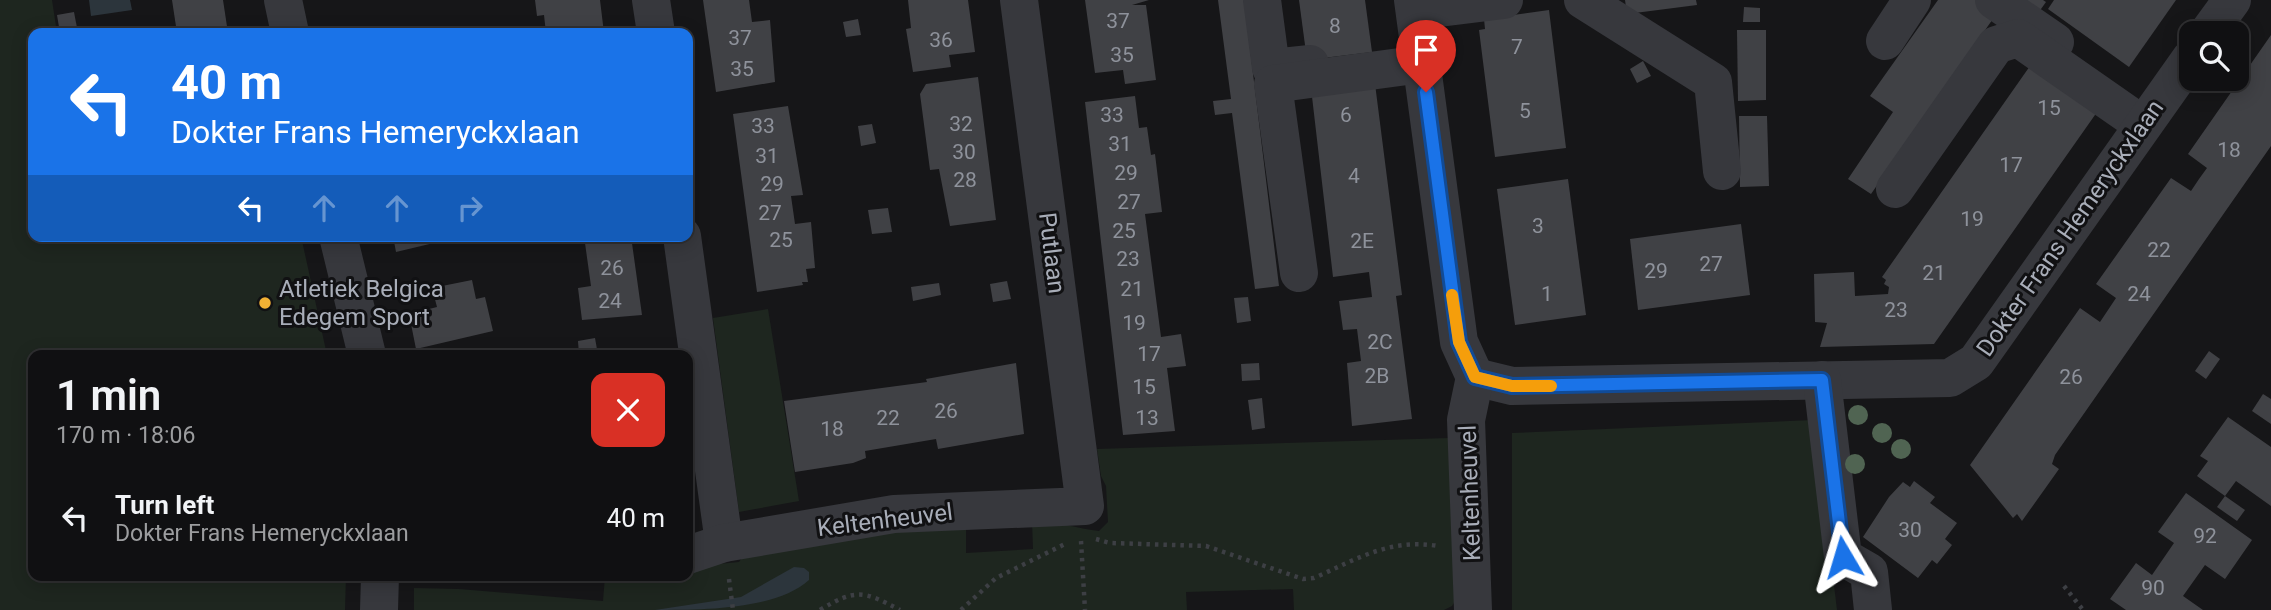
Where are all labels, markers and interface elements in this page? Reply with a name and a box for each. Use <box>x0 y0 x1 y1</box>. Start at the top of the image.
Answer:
house number: 37 <box>1106 9 1130 33</box>
house number: 8 <box>1329 14 1341 38</box>
pin <box>1396 20 1456 92</box>
map controls <box>2179 21 2249 91</box>
button: search <box>2179 21 2249 91</box>
house number: 37 <box>728 26 752 50</box>
house number: 36 <box>929 28 953 52</box>
icon: arrive <box>1407 31 1445 69</box>
house number: 7 <box>1511 35 1523 59</box>
house number: 35 <box>1110 43 1134 67</box>
text: 40 m <box>171 54 282 111</box>
icon: left <box>56 56 147 147</box>
house number: 35 <box>730 57 754 81</box>
street label: Dokter Frans Hemeryckxlaan <box>1971 94 2169 362</box>
house number: 15 <box>2037 96 2061 120</box>
house number: 5 <box>1519 99 1531 123</box>
house number: 33 <box>1100 103 1124 127</box>
house number: 6 <box>1340 103 1352 127</box>
house number: 32 <box>949 112 973 136</box>
text: Dokter Frans Hemeryckxlaan <box>171 113 580 151</box>
house number: 33 <box>751 114 775 138</box>
house number: 31 <box>1108 132 1132 156</box>
house number: 18 <box>2217 138 2241 162</box>
house number: 30 <box>952 140 976 164</box>
house number: 31 <box>755 144 779 168</box>
house number: 17 <box>1999 153 2023 177</box>
house number: 29 <box>1114 161 1138 185</box>
house number: 4 <box>1348 164 1360 188</box>
house number: 28 <box>953 168 977 192</box>
house number: 29 <box>760 172 784 196</box>
icon: left <box>232 189 270 227</box>
icon: ahead <box>305 189 343 227</box>
icon: ahead <box>378 189 416 227</box>
icon: right <box>451 189 489 227</box>
house number: 27 <box>1117 190 1141 214</box>
house number: 27 <box>758 201 782 225</box>
house number: 19 <box>1960 207 1984 231</box>
street label: Putlaan <box>1033 211 1071 295</box>
house number: 3 <box>1532 214 1544 238</box>
house number: 25 <box>1112 219 1136 243</box>
house number: 25 <box>769 228 793 252</box>
house number: 2E <box>1350 229 1374 253</box>
house number: 22 <box>2147 238 2171 262</box>
house number: 23 <box>1116 247 1140 271</box>
house number: 27 <box>1699 252 1723 276</box>
house number: 26 <box>600 256 624 280</box>
house number: 29 <box>1644 259 1668 283</box>
house number: 21 <box>1922 261 1946 285</box>
place label: Atletiek Belgica Edegem Sport <box>279 275 444 331</box>
house number: 21 <box>1120 277 1144 301</box>
house number: 1 <box>1541 282 1553 306</box>
house number: 24 <box>2127 282 2151 306</box>
house number: 24 <box>598 289 622 313</box>
marker: Atletiek Belgica Edegem Sport <box>257 295 273 311</box>
house number: 23 <box>1884 298 1908 322</box>
house number: 19 <box>1122 311 1146 335</box>
house number: 2C <box>1367 330 1393 354</box>
house number: 17 <box>1137 342 1161 366</box>
house number: 2B <box>1365 364 1389 388</box>
house number: 26 <box>2059 365 2083 389</box>
text: 1 min <box>56 371 161 420</box>
button: close <box>591 373 665 447</box>
house number: 15 <box>1132 375 1156 399</box>
house number: 26 <box>934 399 958 423</box>
house number: 22 <box>876 406 900 430</box>
house number: 13 <box>1135 406 1159 430</box>
house number: 18 <box>820 417 844 441</box>
text: 170 m · 18:06 <box>56 422 195 449</box>
street label: Keltenheuvel <box>1454 424 1486 562</box>
text: Turn left <box>115 490 214 520</box>
street label: Keltenheuvel <box>816 498 954 542</box>
icon: left <box>56 499 94 537</box>
text: 40 m <box>607 503 665 533</box>
house number: 30 <box>1898 518 1922 542</box>
text: Dokter Frans Hemeryckxlaan <box>115 520 409 547</box>
position arrow <box>1806 520 1880 594</box>
house number: 92 <box>2193 524 2217 548</box>
house number: 90 <box>2141 576 2165 600</box>

